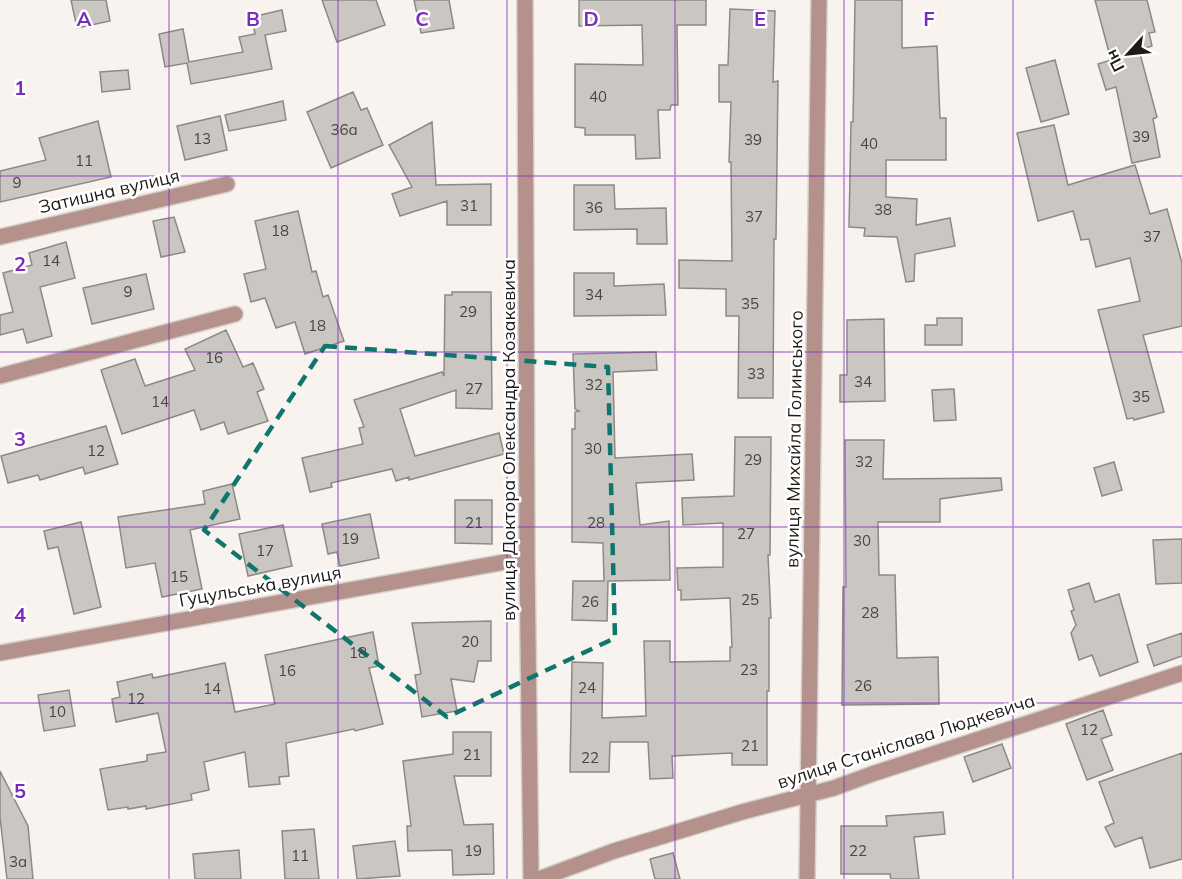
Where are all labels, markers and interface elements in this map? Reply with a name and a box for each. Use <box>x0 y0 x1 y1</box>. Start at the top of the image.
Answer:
text: A <box>77 6 92 31</box>
text: B <box>246 6 260 31</box>
text: C <box>415 6 429 31</box>
text: D <box>583 6 599 31</box>
text: E <box>754 6 766 31</box>
text: F <box>923 6 935 31</box>
north arrow <box>1098 24 1158 84</box>
text: Пн <box>1101 46 1129 75</box>
text: 1 <box>14 75 26 100</box>
house number: 40 <box>589 87 607 106</box>
house number: 36а <box>330 120 358 139</box>
house number: 39 <box>1132 127 1150 146</box>
house number: 13 <box>193 129 211 148</box>
house number: 39 <box>744 130 762 149</box>
house number: 40 <box>860 134 878 153</box>
house number: 11 <box>75 151 93 170</box>
street label: Затишна вулиця <box>36 164 182 218</box>
house number: 9 <box>12 173 22 192</box>
house number: 31 <box>460 196 478 215</box>
house number: 36 <box>585 198 603 217</box>
house number: 38 <box>874 200 892 219</box>
house number: 37 <box>745 207 763 226</box>
house number: 18 <box>271 221 289 240</box>
house number: 37 <box>1143 227 1161 246</box>
text: 2 <box>14 251 26 276</box>
house number: 14 <box>42 251 60 270</box>
street label: вулиця Доктора Олександра Козакевича <box>497 259 520 621</box>
house number: 9 <box>123 282 133 301</box>
house number: 34 <box>585 285 603 304</box>
house number: 35 <box>741 294 759 313</box>
house number: 29 <box>459 302 477 321</box>
street label: вулиця Михайла Голинського <box>780 310 808 568</box>
house number: 18 <box>308 316 326 335</box>
house number: 16 <box>205 348 223 367</box>
house number: 33 <box>747 364 765 383</box>
house number: 34 <box>854 372 872 391</box>
house number: 32 <box>585 375 603 394</box>
house number: 27 <box>465 379 483 398</box>
house number: 35 <box>1132 387 1150 406</box>
house number: 14 <box>151 392 169 411</box>
text: 3 <box>14 426 26 451</box>
house number: 30 <box>584 439 602 458</box>
house number: 12 <box>87 441 105 460</box>
house number: 29 <box>744 450 762 469</box>
house number: 32 <box>855 452 873 471</box>
house number: 21 <box>465 513 483 532</box>
house number: 28 <box>587 513 605 532</box>
house number: 27 <box>737 524 755 543</box>
house number: 19 <box>341 529 359 548</box>
house number: 30 <box>853 531 871 550</box>
house number: 17 <box>256 541 274 560</box>
street label: Гуцульська вулиця <box>177 560 343 612</box>
house number: 15 <box>170 567 188 586</box>
house number: 25 <box>741 590 759 609</box>
house number: 26 <box>581 592 599 611</box>
text: 4 <box>14 602 26 627</box>
house number: 28 <box>861 603 879 622</box>
house number: 20 <box>461 632 479 651</box>
house number: 18 <box>349 643 367 662</box>
house number: 23 <box>740 660 758 679</box>
house number: 16 <box>278 661 296 680</box>
house number: 26 <box>854 676 872 695</box>
house number: 24 <box>578 678 596 697</box>
house number: 14 <box>203 679 221 698</box>
street label: вулиця Станіслава Людкевича <box>774 688 1038 794</box>
house number: 12 <box>127 689 145 708</box>
house number: 10 <box>48 702 66 721</box>
house number: 12 <box>1080 720 1098 739</box>
house number: 21 <box>741 736 759 755</box>
house number: 21 <box>463 745 481 764</box>
house number: 22 <box>581 748 599 767</box>
text: 5 <box>14 778 26 803</box>
house number: 19 <box>464 841 482 860</box>
house number: 22 <box>849 841 867 860</box>
house number: 11 <box>291 846 309 865</box>
house number: 3а <box>9 852 27 871</box>

